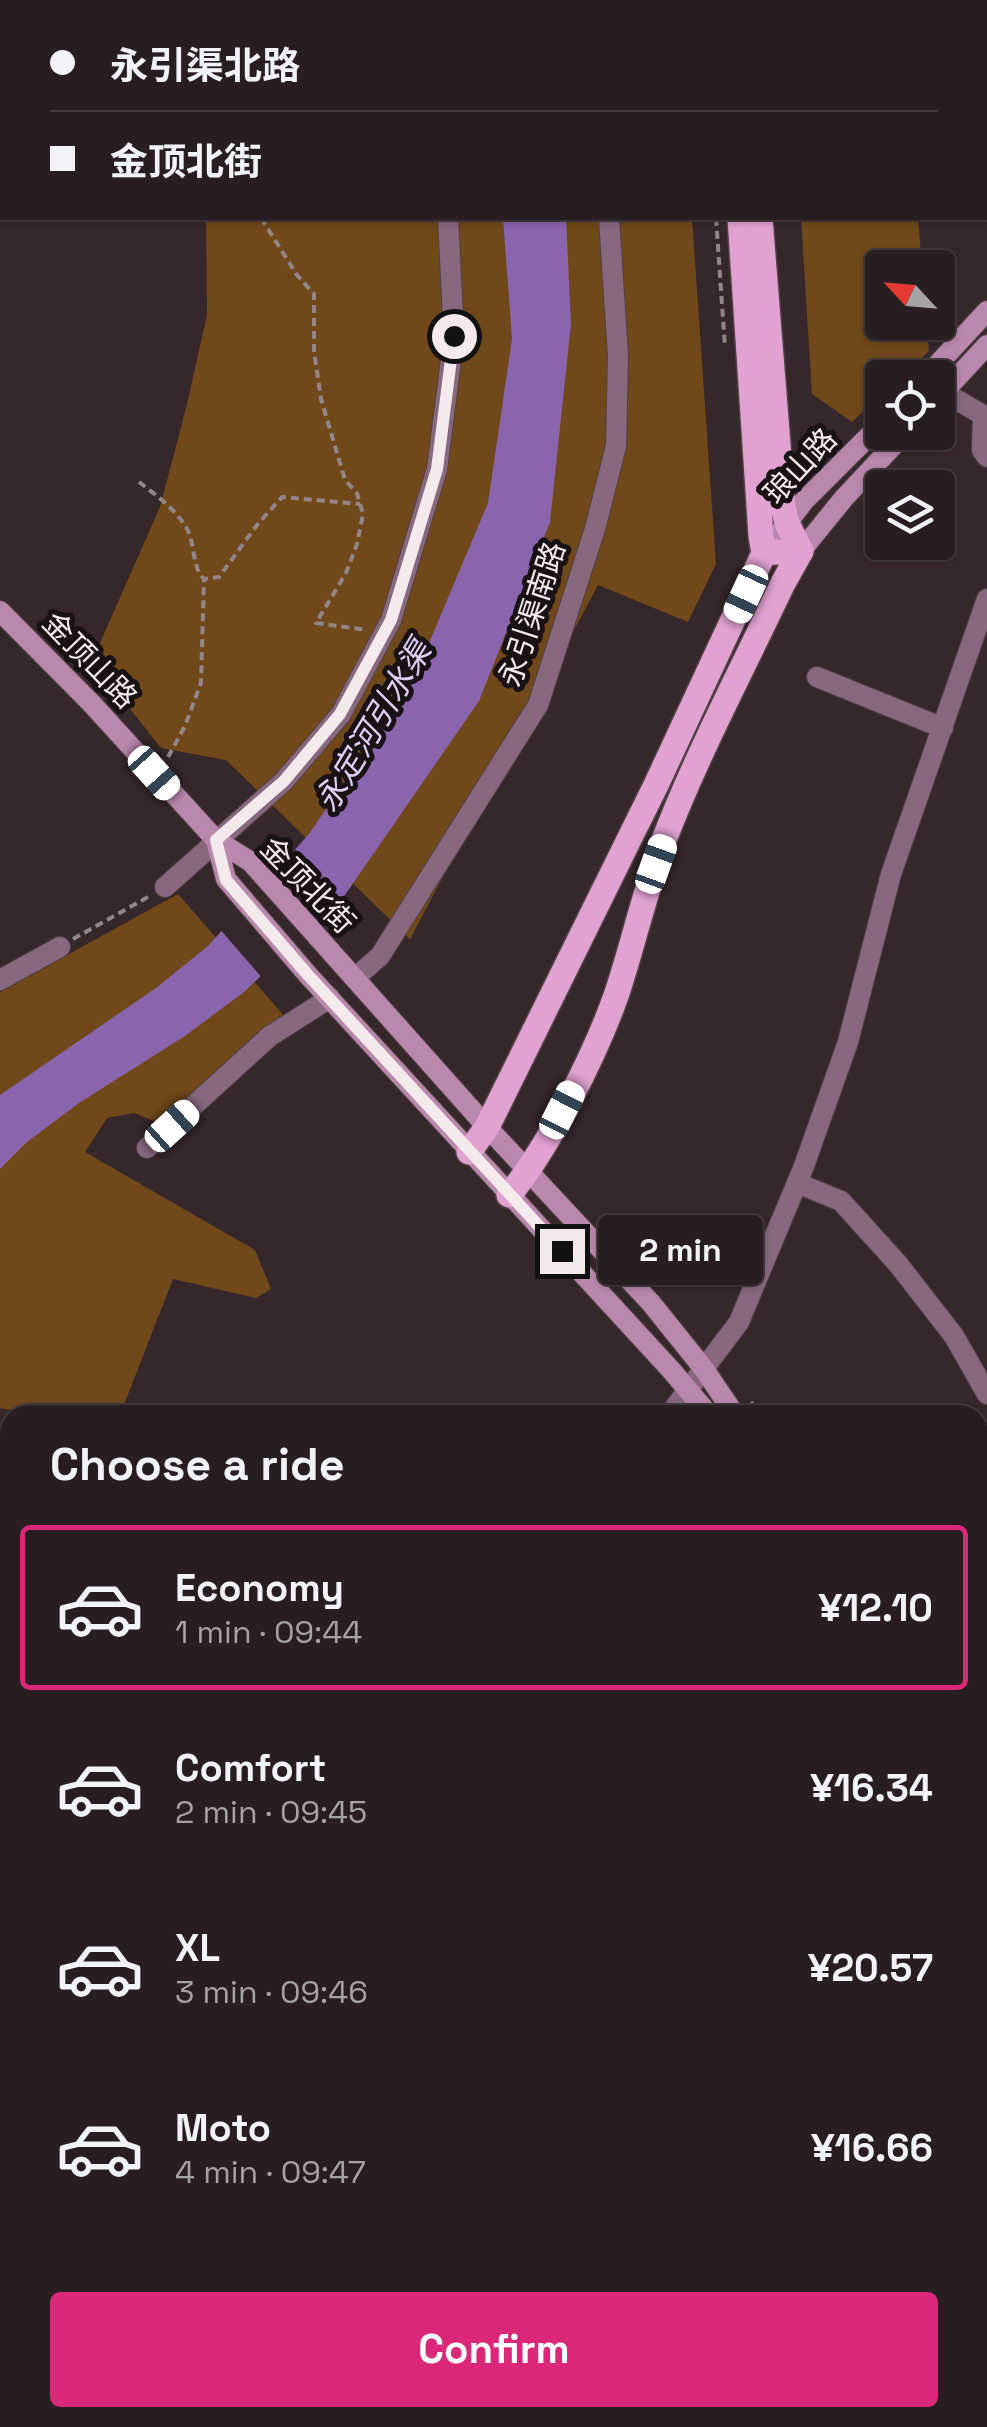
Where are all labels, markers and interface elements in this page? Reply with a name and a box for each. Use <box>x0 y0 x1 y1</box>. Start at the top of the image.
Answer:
text: 永引渠北路 <box>110 42 300 90</box>
text: 金顶北街 <box>110 138 262 186</box>
north arrow <box>865 250 955 340</box>
map controls <box>865 250 955 560</box>
route start <box>432 314 477 359</box>
button: locate <box>865 360 955 450</box>
street label: 琅山路 <box>755 420 845 512</box>
button: layers <box>865 470 955 560</box>
street label: 永引渠南路 <box>490 537 574 691</box>
car <box>720 560 772 628</box>
street label: 金顶山路 <box>34 603 146 717</box>
water label: 永定河引水渠 <box>306 630 442 819</box>
car <box>123 741 185 805</box>
street label: 金顶北街 <box>252 828 364 942</box>
car <box>632 831 680 897</box>
car <box>535 1076 589 1144</box>
car <box>140 1095 204 1157</box>
callout: 2 min <box>597 1216 762 1286</box>
route end <box>540 1229 585 1274</box>
text: 2 min <box>639 1230 722 1270</box>
text: Choose a ride <box>50 1436 345 1493</box>
icon: car <box>55 1563 145 1653</box>
text: Economy <box>175 1564 344 1612</box>
text: ¥12.10 <box>819 1584 933 1632</box>
text: 1 min · 09:44 <box>175 1612 362 1652</box>
icon: car <box>55 1743 145 1833</box>
text: Comfort <box>175 1744 326 1792</box>
text: ¥16.34 <box>810 1764 933 1812</box>
text: 2 min · 09:45 <box>175 1792 367 1832</box>
icon: car <box>55 1923 145 2013</box>
text: XL <box>175 1924 220 1972</box>
text: ¥20.57 <box>808 1944 933 1992</box>
text: 3 min · 09:46 <box>175 1972 368 2012</box>
icon: car <box>55 2103 145 2193</box>
text: Moto <box>175 2104 271 2152</box>
text: ¥16.66 <box>811 2124 933 2172</box>
text: 4 min · 09:47 <box>175 2152 366 2192</box>
button: Confirm <box>50 2292 938 2407</box>

